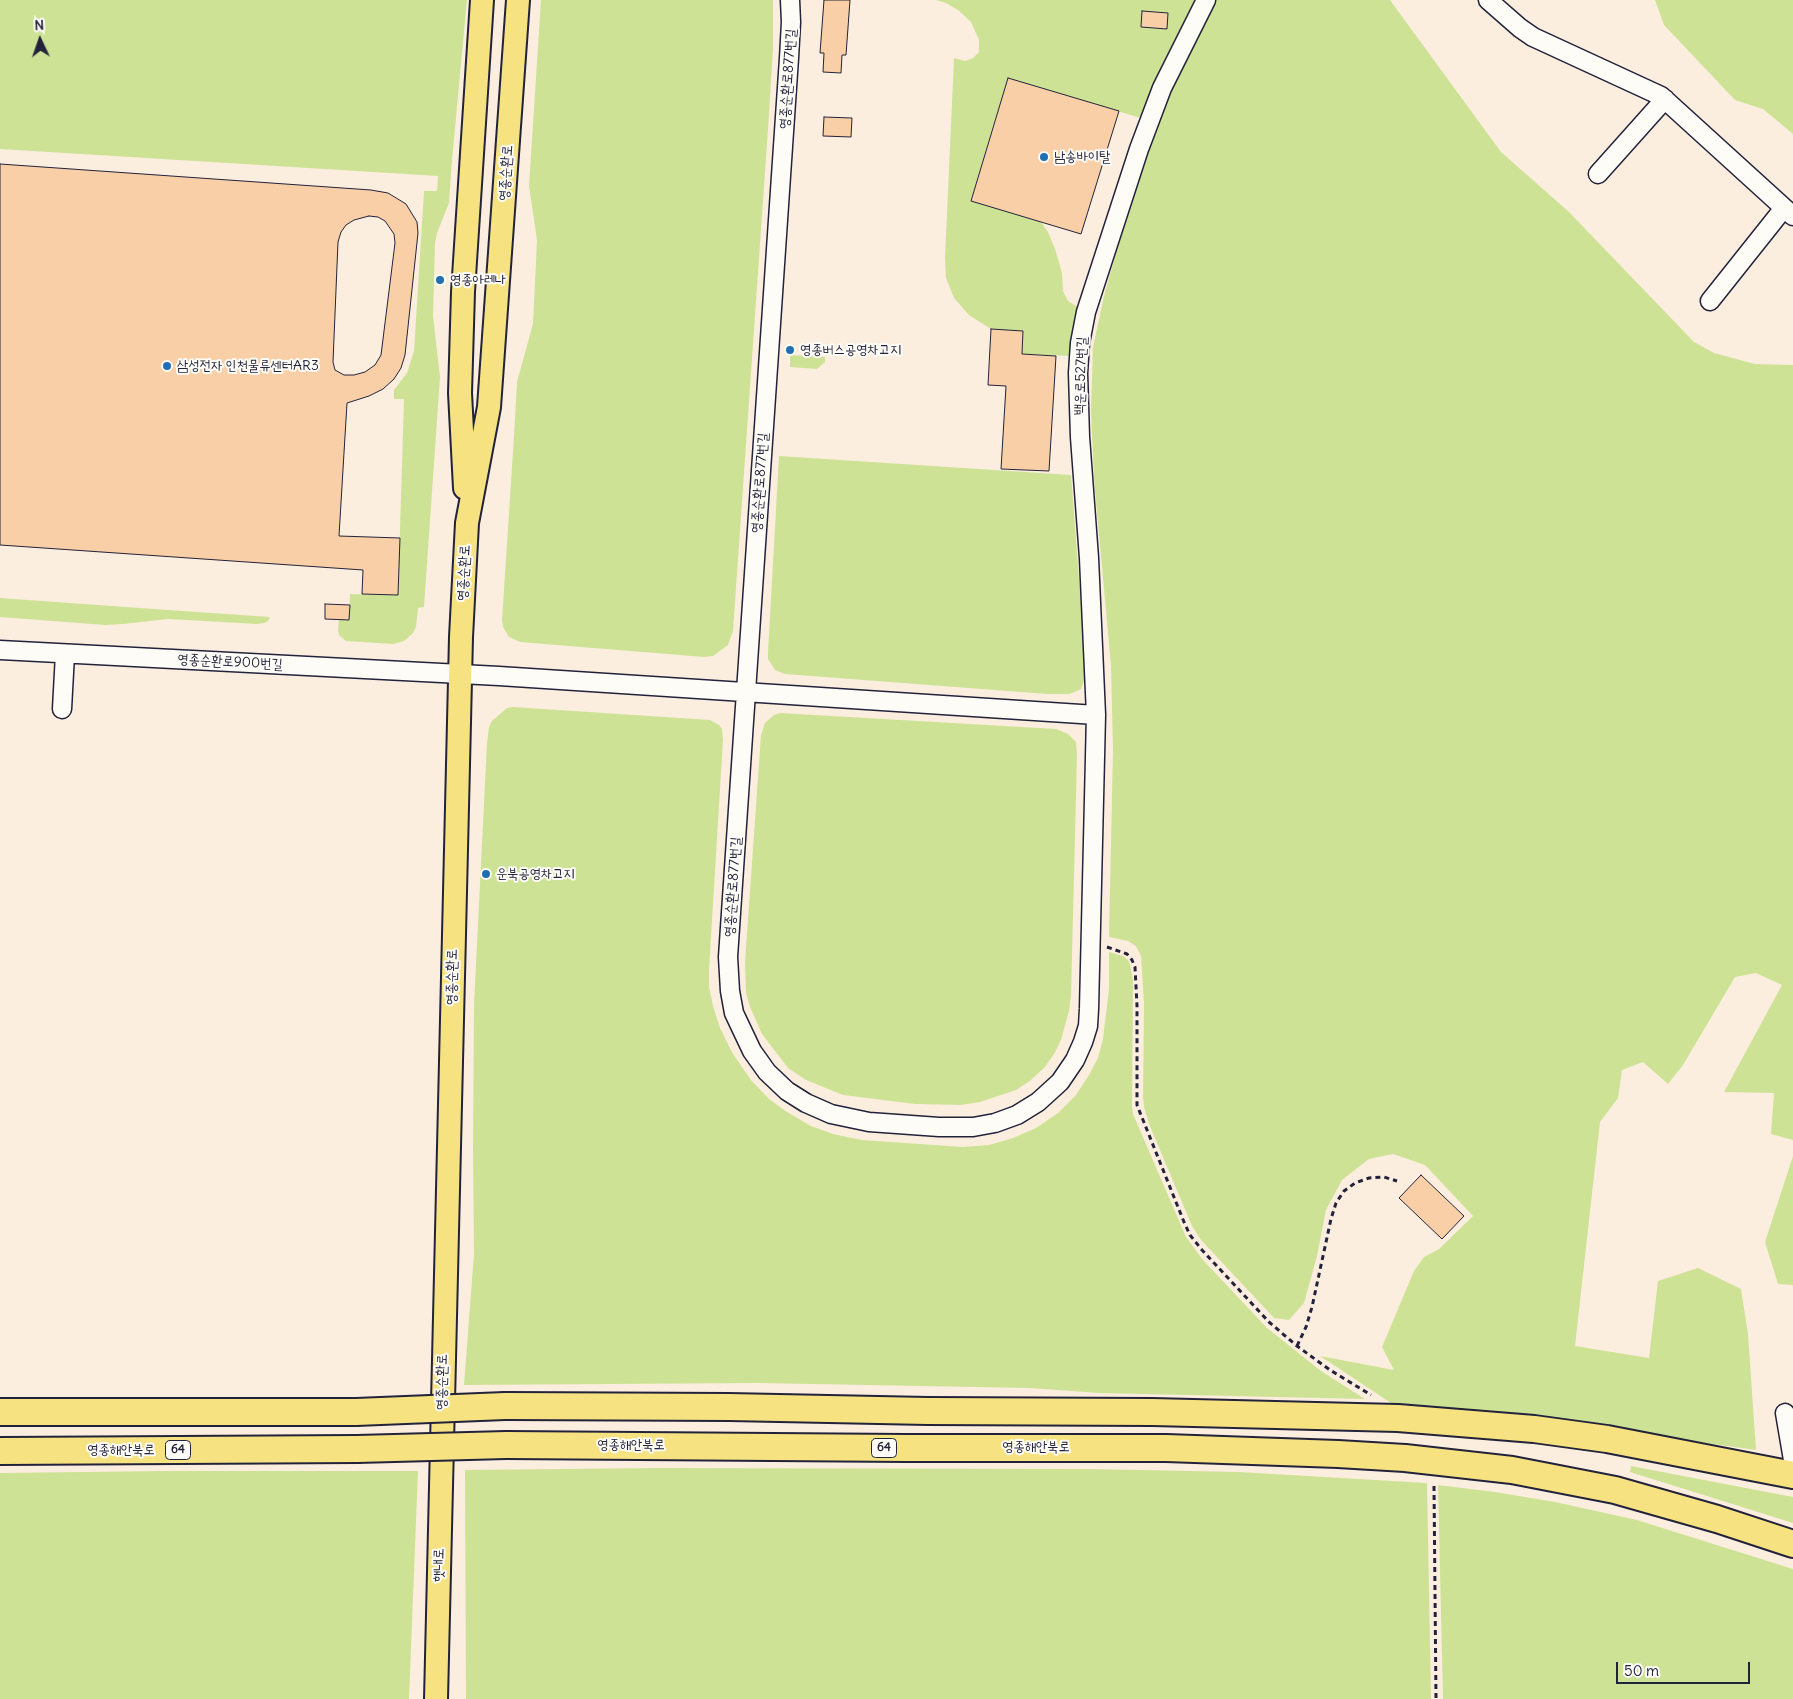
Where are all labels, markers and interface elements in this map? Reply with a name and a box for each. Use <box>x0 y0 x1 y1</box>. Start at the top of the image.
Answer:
north arrow <box>15 15 65 65</box>
text: N <box>34 16 45 34</box>
street label: 영종순환로877번길 <box>776 28 800 130</box>
street label: 영종순환로 <box>496 144 516 202</box>
place label: 남송바이탈 <box>1054 149 1110 165</box>
marker: 남송바이탈 <box>1038 151 1050 163</box>
place label: 영종아레나 <box>450 272 506 288</box>
marker: 영종아레나 <box>434 274 446 286</box>
street label: 백운로527번길 <box>1071 336 1091 416</box>
place label: 영종버스공영차고지 <box>800 342 901 358</box>
marker: 영종버스공영차고지 <box>784 344 796 356</box>
place label: 삼성전자 인천물류센터AR3 <box>177 358 319 374</box>
marker: 삼성전자 인천물류센터AR3 <box>161 360 173 372</box>
street label: 영종순환로877번길 <box>748 432 772 534</box>
street label: 영종순환로 <box>454 544 474 602</box>
street label: 영종순환로900번길 <box>177 651 283 673</box>
street label: 영종순환로877번길 <box>721 836 745 938</box>
place label: 운북공영차고지 <box>496 866 575 882</box>
marker: 운북공영차고지 <box>480 868 492 880</box>
street label: 영종순환로 <box>443 949 461 1005</box>
street label: 영종순환로 <box>433 1354 451 1410</box>
street label: 영종해안북로 <box>597 1437 665 1453</box>
road number: 64 <box>872 1439 896 1458</box>
street label: 영종해안북로 <box>1002 1439 1070 1455</box>
road number: 64 <box>166 1440 190 1460</box>
street label: 영종해안북로 <box>87 1442 155 1458</box>
street label: 햇내로 <box>430 1548 448 1582</box>
scale bar <box>1618 1652 1752 1684</box>
text: 50 m <box>1624 1661 1659 1680</box>

